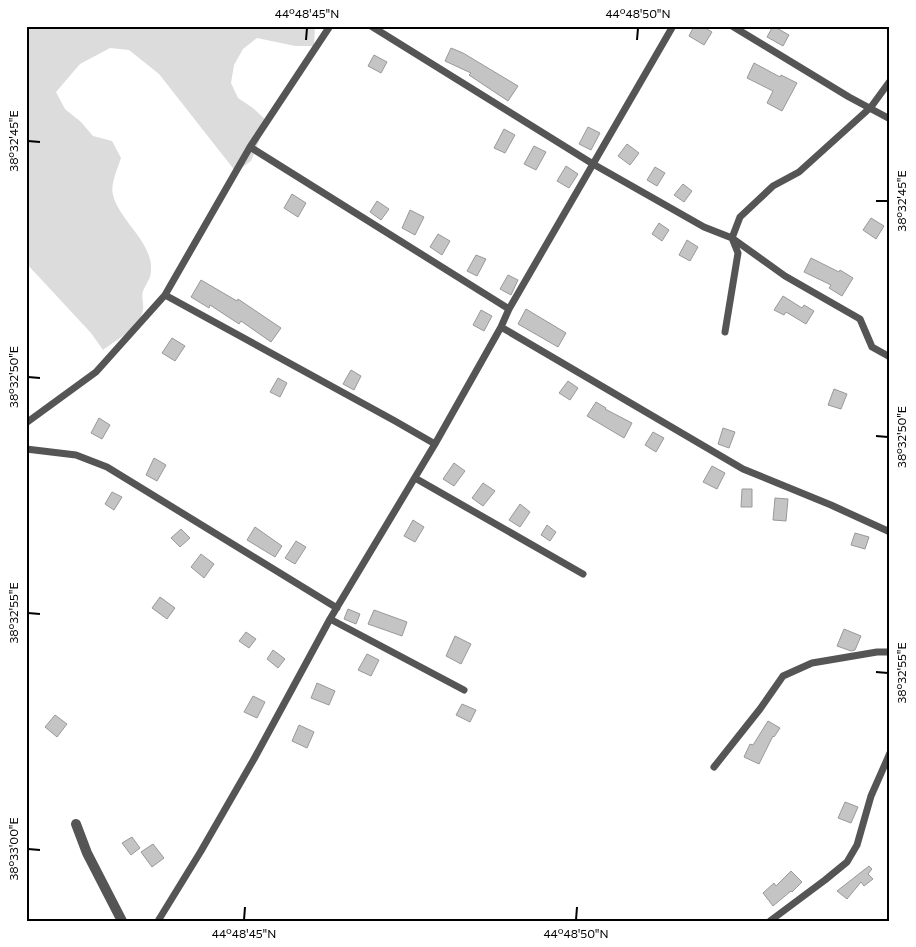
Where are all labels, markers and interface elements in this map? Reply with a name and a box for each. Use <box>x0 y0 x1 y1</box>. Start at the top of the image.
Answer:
text: 44°48'45"N <box>275 6 339 20</box>
text: 44°48'50"N <box>605 6 671 20</box>
text: 38°32'45"E <box>6 110 20 172</box>
text: 38°32'45"E <box>894 170 908 232</box>
text: 38°32'50"E <box>6 346 20 408</box>
text: 38°32'50"E <box>894 406 908 468</box>
text: 38°32'55"E <box>6 582 20 644</box>
text: 38°32'55"E <box>894 642 908 704</box>
text: 38°33'00"E <box>6 817 20 881</box>
text: 44°48'45"N <box>212 926 276 940</box>
text: 44°48'50"N <box>543 926 609 940</box>

